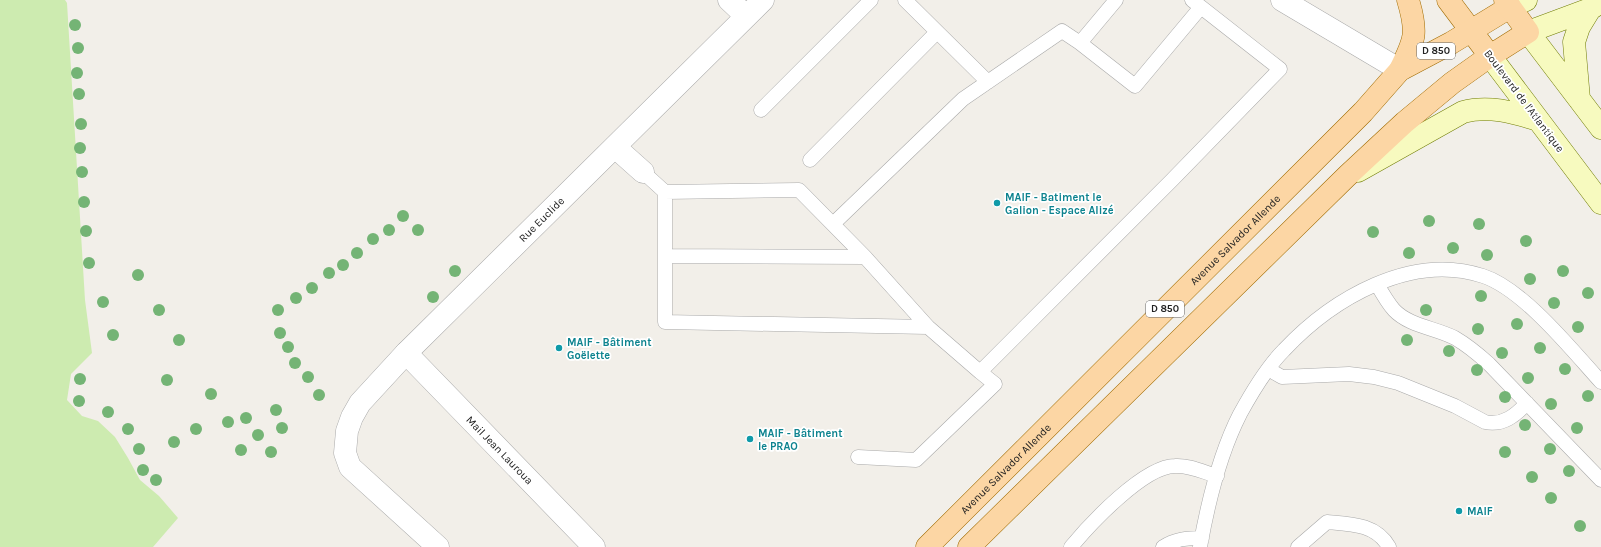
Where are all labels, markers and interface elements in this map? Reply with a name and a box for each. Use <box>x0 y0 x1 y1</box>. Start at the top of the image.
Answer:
road number: D 850 <box>1417 43 1455 59</box>
street label: Boulevard de l'Atlantique <box>1481 47 1567 155</box>
place label: MAIF - Batiment le Galion - Espace Alizé <box>1005 191 1114 217</box>
street label: Avenue Salvador Allende <box>1187 192 1283 288</box>
street label: Rue Euclide <box>516 194 567 245</box>
marker: MAIF - Batiment le Galion - Espace Alizé <box>992 198 1002 208</box>
road number: D 850 <box>1146 301 1184 317</box>
place label: MAIF - Bâtiment Goëlette <box>567 336 652 362</box>
marker: MAIF - Bâtiment Goëlette <box>554 343 564 353</box>
street label: Mail Jean Lauroua <box>464 413 536 487</box>
street label: Avenue Salvador Allende <box>958 421 1054 516</box>
place label: MAIF - Bâtiment le PRAO <box>758 427 843 453</box>
marker: MAIF - Bâtiment le PRAO <box>745 434 755 444</box>
place label: MAIF <box>1467 505 1493 518</box>
marker: MAIF <box>1454 506 1464 516</box>

